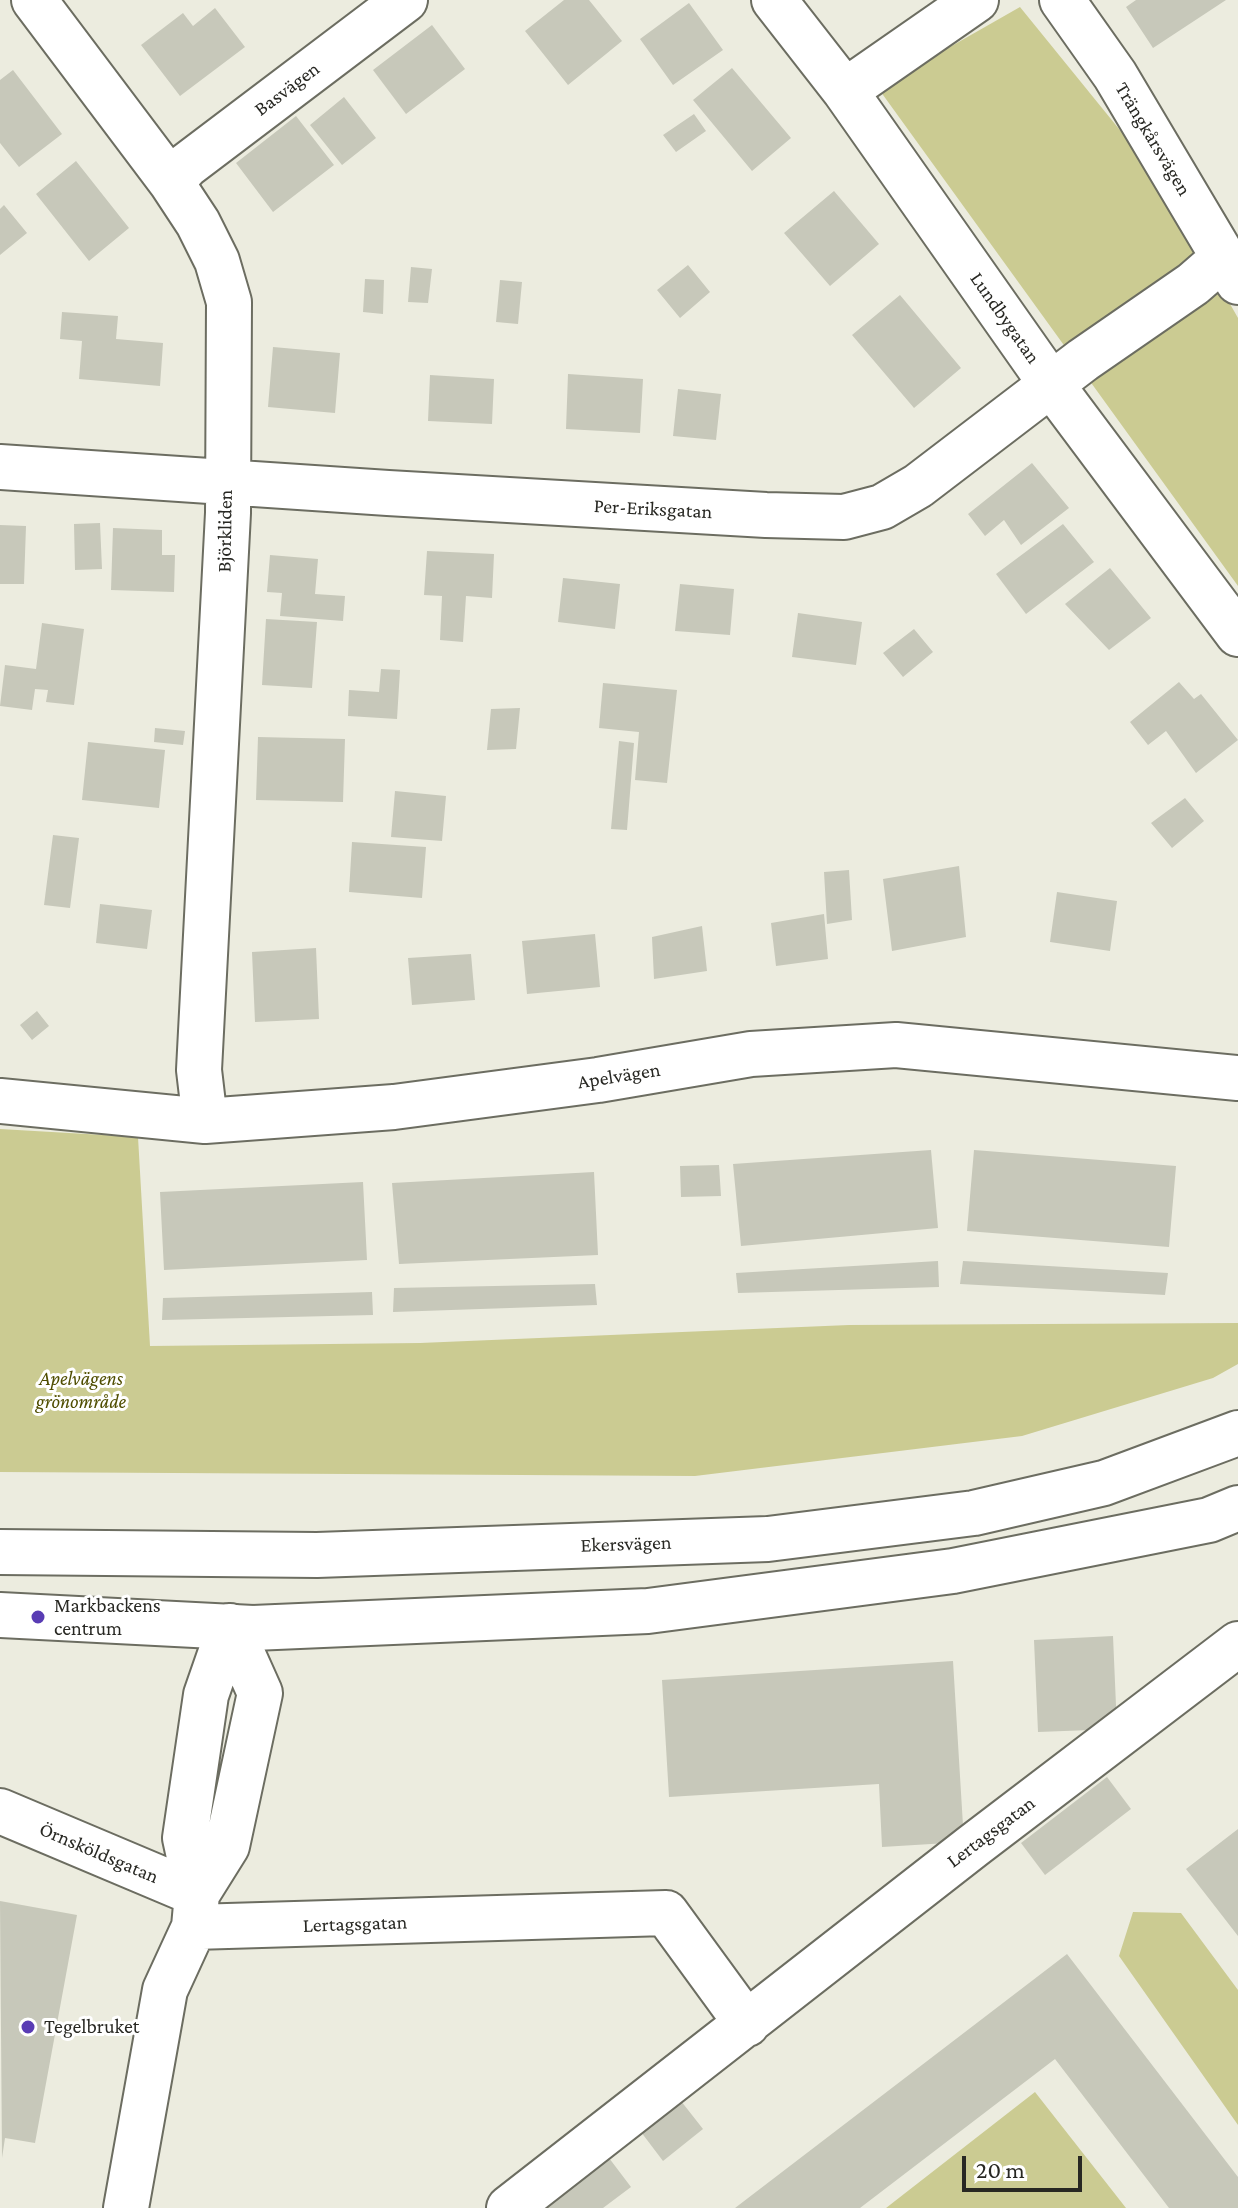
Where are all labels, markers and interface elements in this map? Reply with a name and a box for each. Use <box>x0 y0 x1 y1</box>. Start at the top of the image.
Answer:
street label: Basvägen <box>250 57 324 121</box>
street label: Trängkårsvägen <box>1110 78 1196 200</box>
street label: Lundbygatan <box>965 268 1045 368</box>
street label: Björkliden <box>212 489 238 573</box>
street label: Per-Eriksgatan <box>593 494 713 524</box>
street label: Apelvägen <box>576 1058 662 1094</box>
park label: Apelvägens grönområde <box>36 1367 126 1414</box>
street label: Ekersvägen <box>580 1530 672 1558</box>
place label: Markbackens centrum <box>54 1594 161 1641</box>
marker: Markbackens centrum <box>29 1608 47 1626</box>
street label: Lertagsgatan <box>942 1791 1040 1873</box>
street label: Örnsköldsgatan <box>36 1817 162 1889</box>
street label: Lertagsgatan <box>302 1910 408 1938</box>
place label: Tegelbruket <box>44 2015 139 2039</box>
marker: Tegelbruket <box>19 2018 37 2036</box>
scale bar <box>966 2140 1086 2190</box>
text: 20 m <box>976 2156 1025 2183</box>

